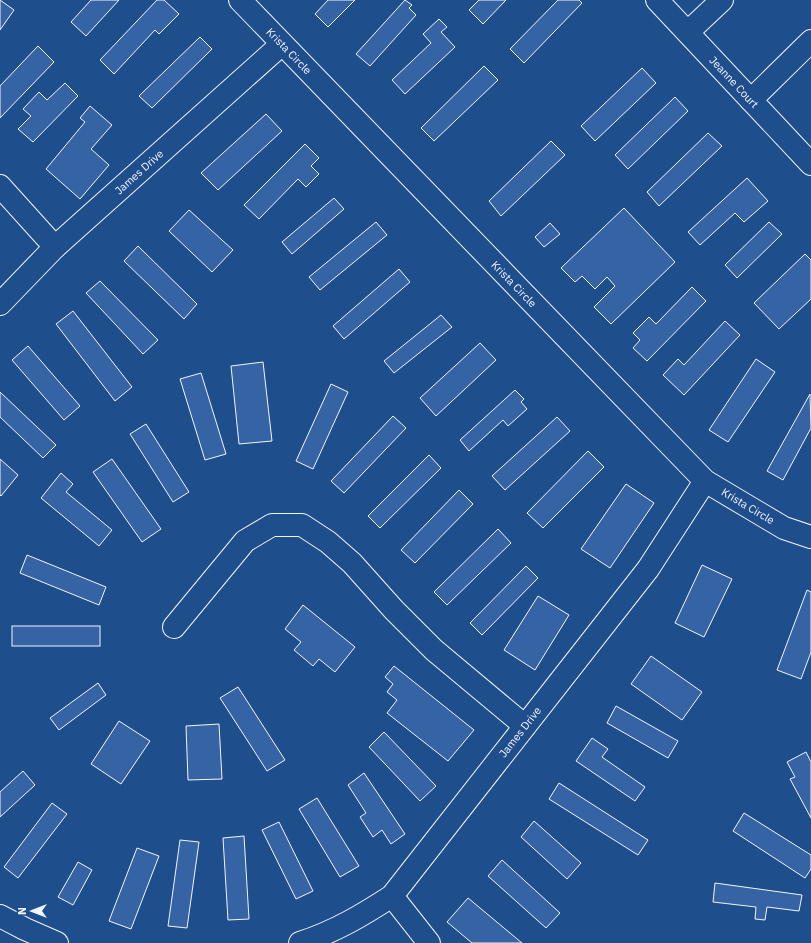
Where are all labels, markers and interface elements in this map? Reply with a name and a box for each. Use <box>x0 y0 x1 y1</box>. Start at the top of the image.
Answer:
street label: Krista Circle <box>263 25 315 77</box>
street label: Jeanne Court <box>706 53 762 111</box>
street label: James Drive <box>112 147 166 197</box>
street label: Krista Circle <box>488 258 540 310</box>
street label: Krista Circle <box>719 485 777 527</box>
street label: James Drive <box>496 704 544 760</box>
north arrow <box>12 891 52 931</box>
text: N <box>15 907 29 915</box>

